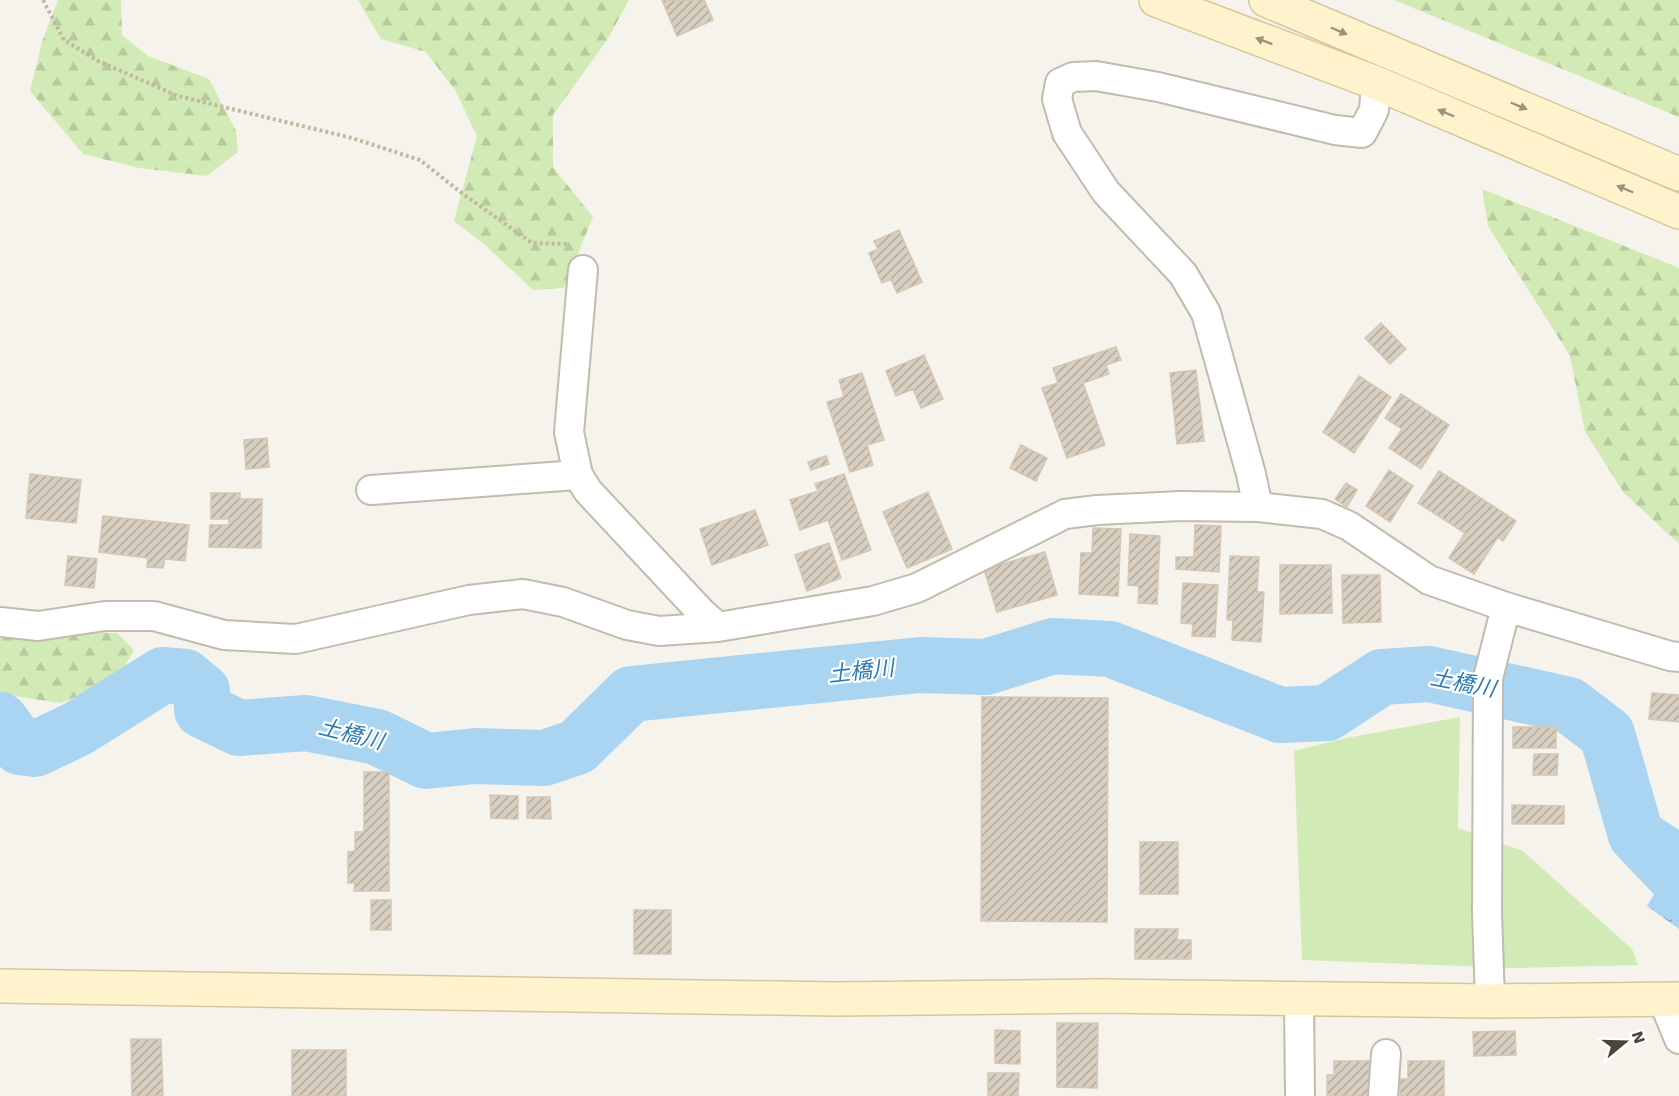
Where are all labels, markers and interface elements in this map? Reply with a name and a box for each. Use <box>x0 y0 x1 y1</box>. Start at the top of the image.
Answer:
one-way arrow <box>1330 27 1348 36</box>
one-way arrow <box>1255 36 1273 46</box>
one-way arrow <box>1510 101 1528 111</box>
one-way arrow <box>1436 108 1454 118</box>
one-way arrow <box>1616 184 1634 194</box>
water label: 土橋川 <box>827 655 897 687</box>
water label: 土橋川 <box>1428 664 1500 702</box>
water label: 土橋川 <box>316 714 388 755</box>
north arrow <box>1595 1012 1655 1072</box>
text: N <box>1628 1029 1650 1046</box>

